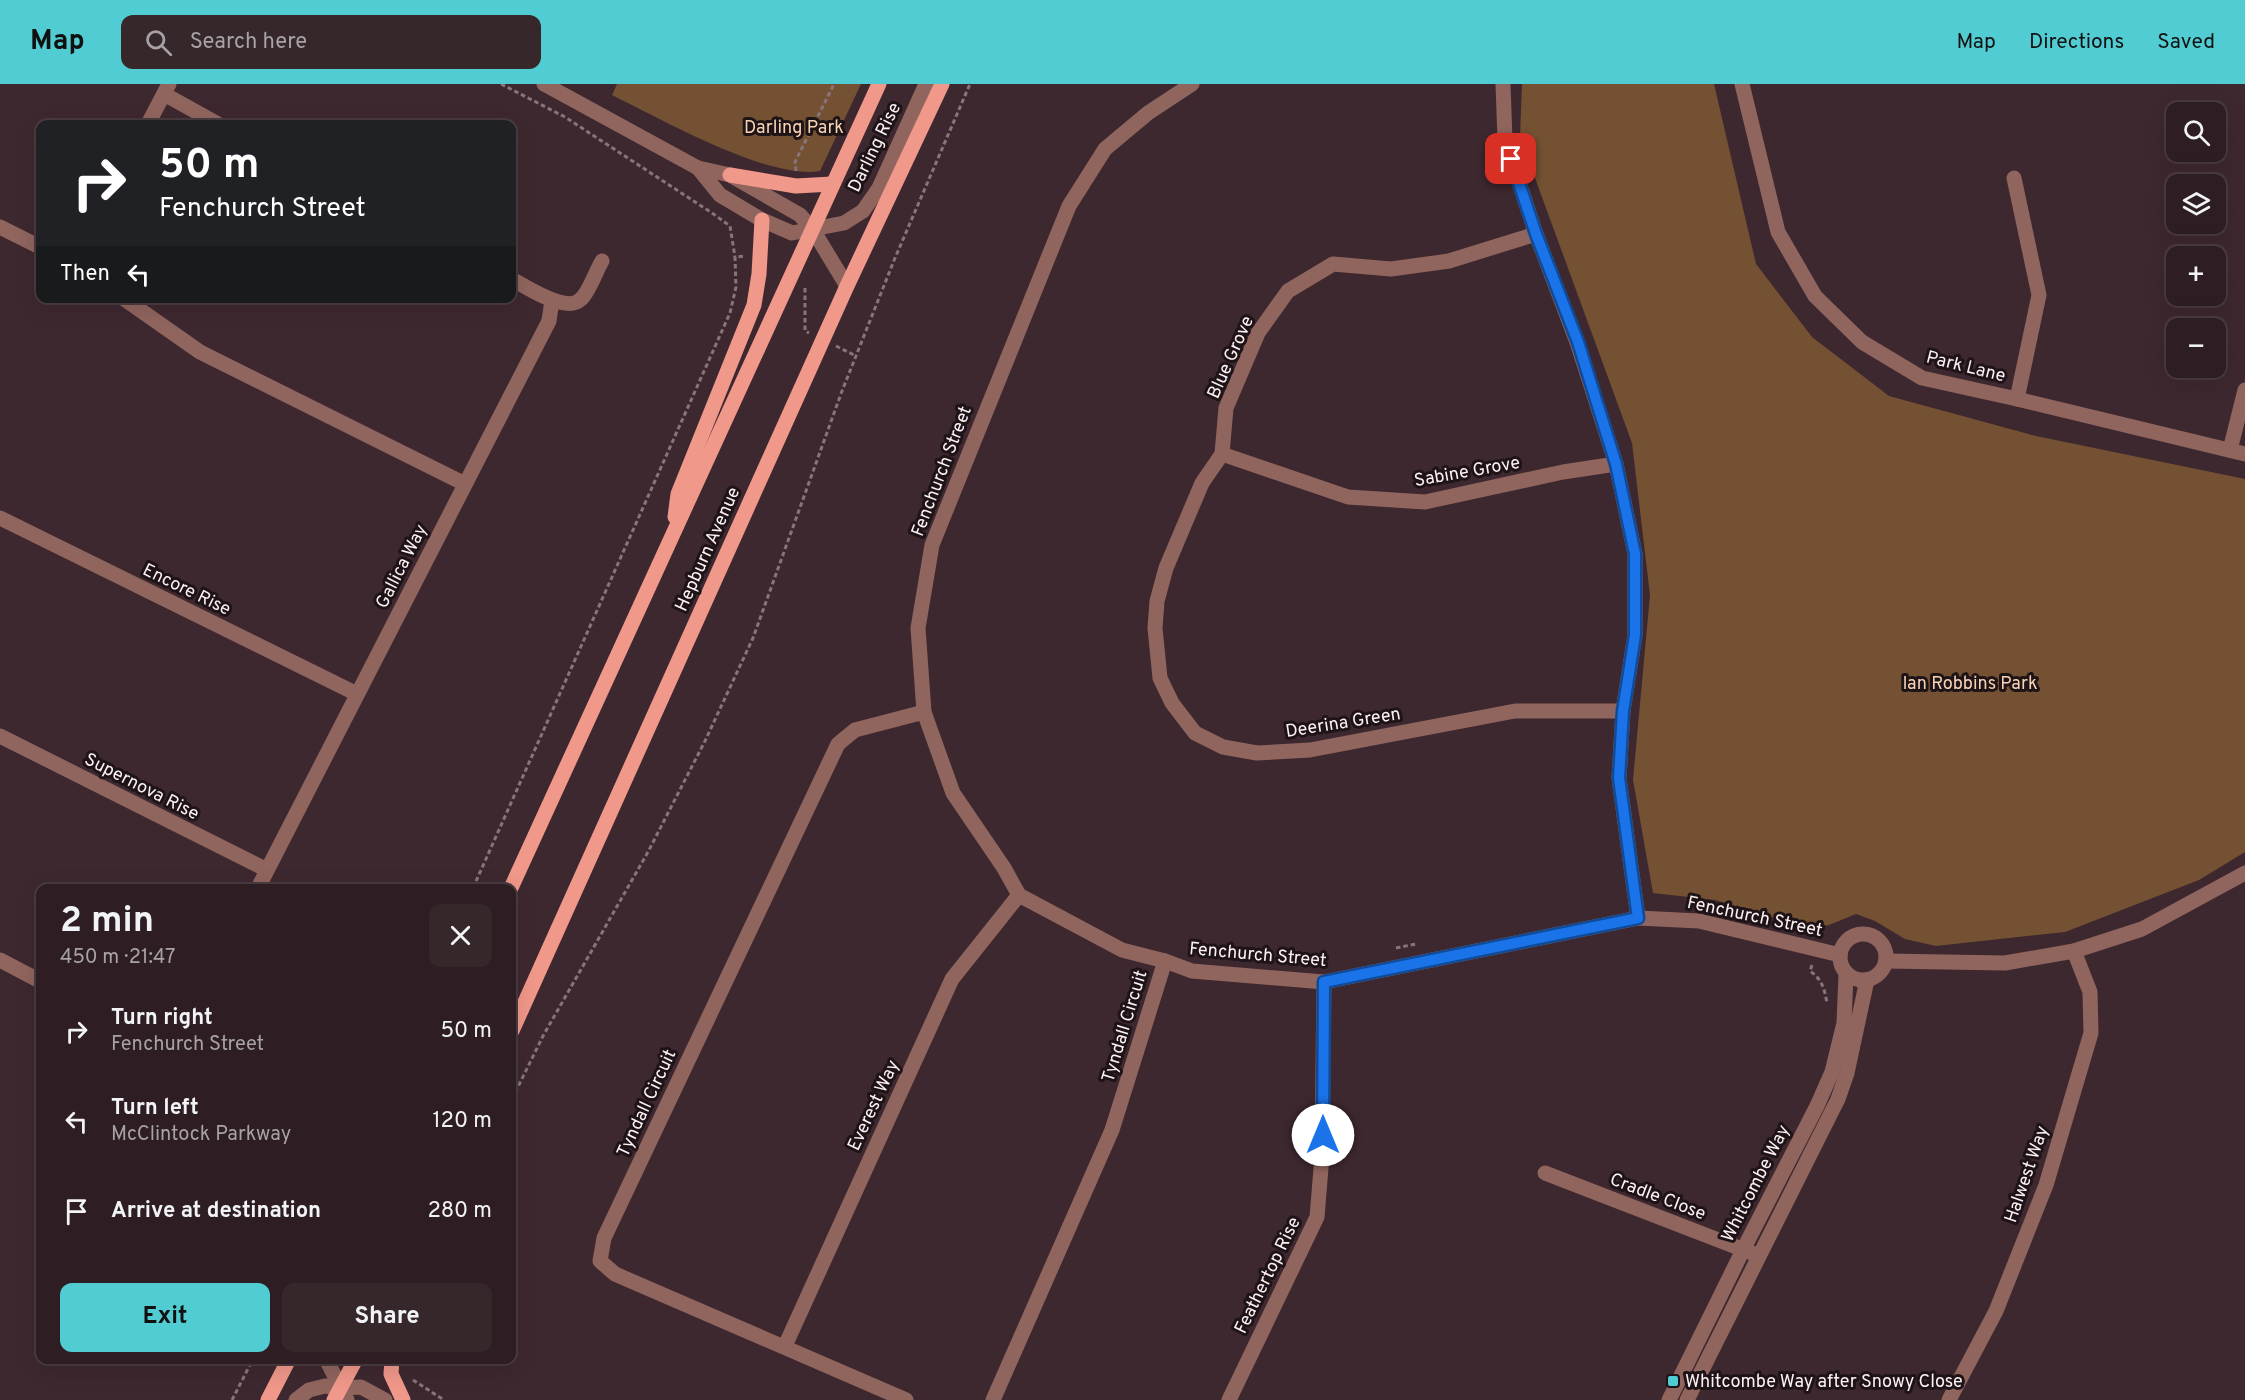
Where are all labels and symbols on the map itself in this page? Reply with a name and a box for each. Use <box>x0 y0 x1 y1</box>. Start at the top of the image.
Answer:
street label: Darling Rise <box>844 99 907 196</box>
park label: Darling Park <box>744 117 844 140</box>
pin <box>1485 133 1536 184</box>
street label: Blue Grove <box>1203 313 1260 403</box>
street label: Park Lane <box>1923 346 2008 388</box>
street label: Fenchurch Street <box>907 403 978 540</box>
street label: Sabine Grove <box>1413 452 1522 493</box>
street label: Hepburn Avenue <box>671 484 746 615</box>
street label: Gallica Way <box>371 521 433 613</box>
street label: Encore Rise <box>139 559 234 622</box>
park label: Ian Robbins Park <box>1903 673 2037 696</box>
street label: Deerina Green <box>1284 703 1402 744</box>
street label: Supernova Rise <box>80 749 203 826</box>
street label: Fenchurch Street <box>1685 892 1824 943</box>
street label: Fenchurch Street <box>1188 938 1328 973</box>
street label: Tyndall Circuit <box>1097 967 1153 1085</box>
street label: Tyndall Circuit <box>612 1046 682 1161</box>
street label: Everest Way <box>843 1057 905 1155</box>
position arrow <box>1291 1103 1355 1167</box>
street label: Whitcombe Way <box>1717 1121 1796 1246</box>
street label: Halwest Way <box>2000 1123 2055 1226</box>
street label: Cradle Close <box>1606 1169 1709 1226</box>
street label: Feathertop Rise <box>1230 1214 1307 1338</box>
place label: Whitcombe Way after Snowy Close <box>1685 1371 1963 1394</box>
marker: Whitcombe Way after Snowy Close <box>1666 1374 1680 1388</box>

